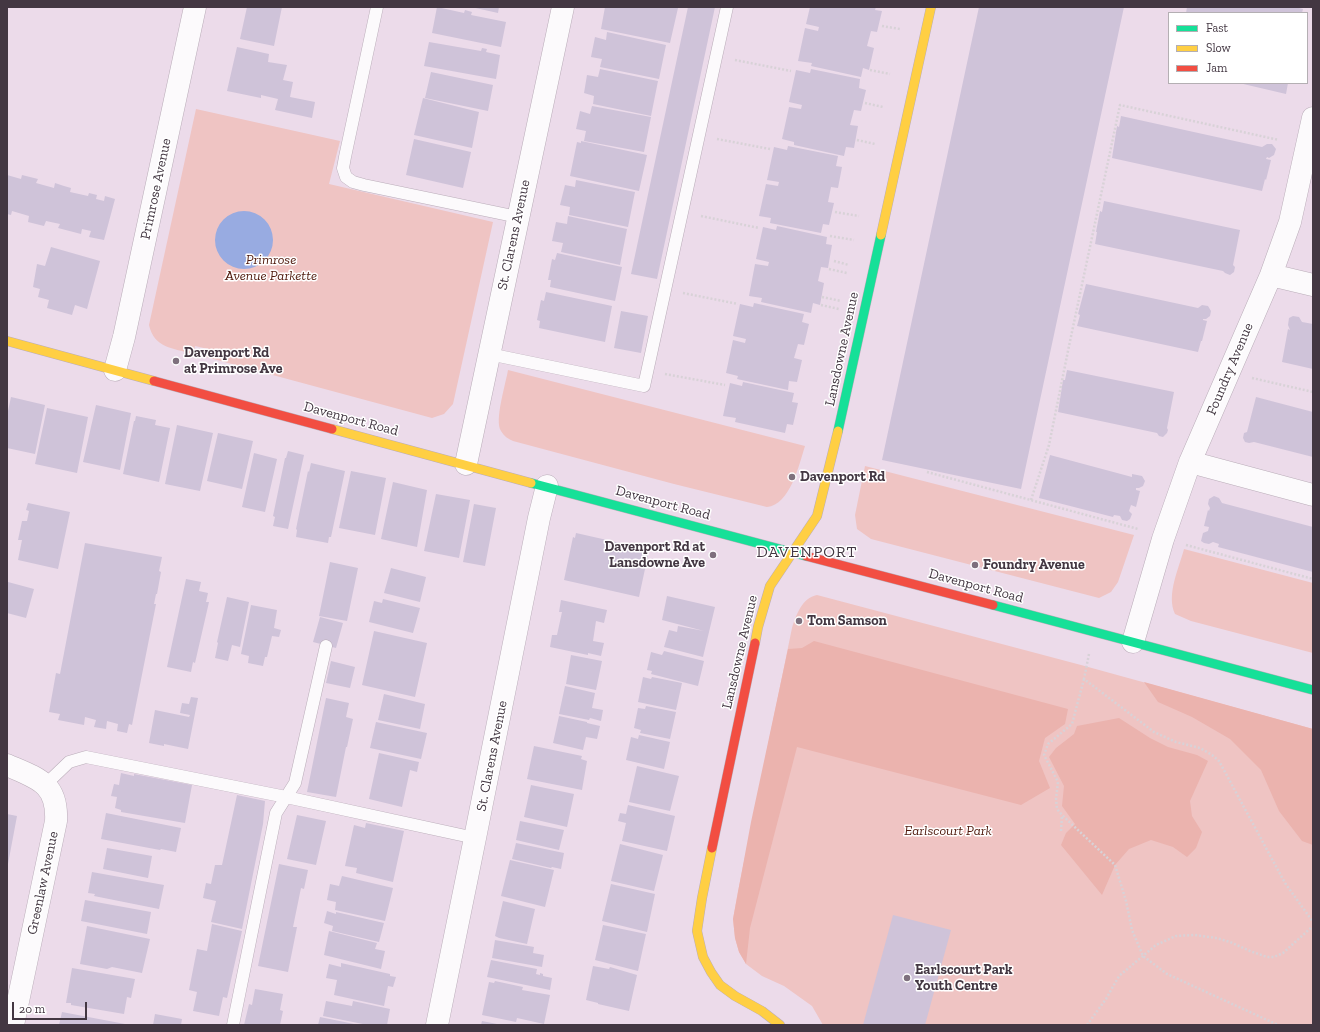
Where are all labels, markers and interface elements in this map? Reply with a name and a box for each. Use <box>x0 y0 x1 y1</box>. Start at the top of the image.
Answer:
legend <box>1168 12 1308 84</box>
text: Fast <box>1206 21 1228 35</box>
text: Slow <box>1206 41 1231 55</box>
text: Jam <box>1206 61 1227 75</box>
street label: Primrose Avenue <box>137 137 175 241</box>
street label: St. Clarens Avenue <box>494 178 534 292</box>
park label: Primrose Avenue Parkette <box>225 252 317 284</box>
street label: Lansdowne Avenue <box>822 290 862 408</box>
street label: Foundry Avenue <box>1203 320 1257 418</box>
place label: Davenport Rd at Primrose Ave <box>184 345 282 378</box>
marker: Davenport Rd at Primrose Ave <box>171 356 181 366</box>
street label: Davenport Road <box>302 398 400 440</box>
place label: Davenport Rd <box>800 469 885 485</box>
marker: Davenport Rd <box>787 472 797 482</box>
street label: Davenport Road <box>614 482 712 524</box>
place label: Davenport Rd at Lansdowne Ave <box>604 539 705 572</box>
district label: DAVENPORT <box>757 542 857 562</box>
marker: Davenport Rd at Lansdowne Ave <box>708 550 718 560</box>
place label: Foundry Avenue <box>983 557 1085 573</box>
marker: Foundry Avenue <box>970 560 980 570</box>
street label: Davenport Road <box>927 565 1025 607</box>
street label: Lansdowne Avenue <box>719 594 761 710</box>
place label: Tom Samson <box>807 613 887 629</box>
marker: Tom Samson <box>794 616 804 626</box>
street label: St. Clarens Avenue <box>473 699 511 813</box>
park label: Earlscourt Park <box>904 823 992 839</box>
street label: Greenlaw Avenue <box>24 830 62 936</box>
place label: Earlscourt Park Youth Centre <box>915 962 1013 994</box>
marker: Earlscourt Park Youth Centre <box>902 973 912 983</box>
scale bar <box>14 994 89 1020</box>
text: 20 m <box>19 1002 45 1016</box>

